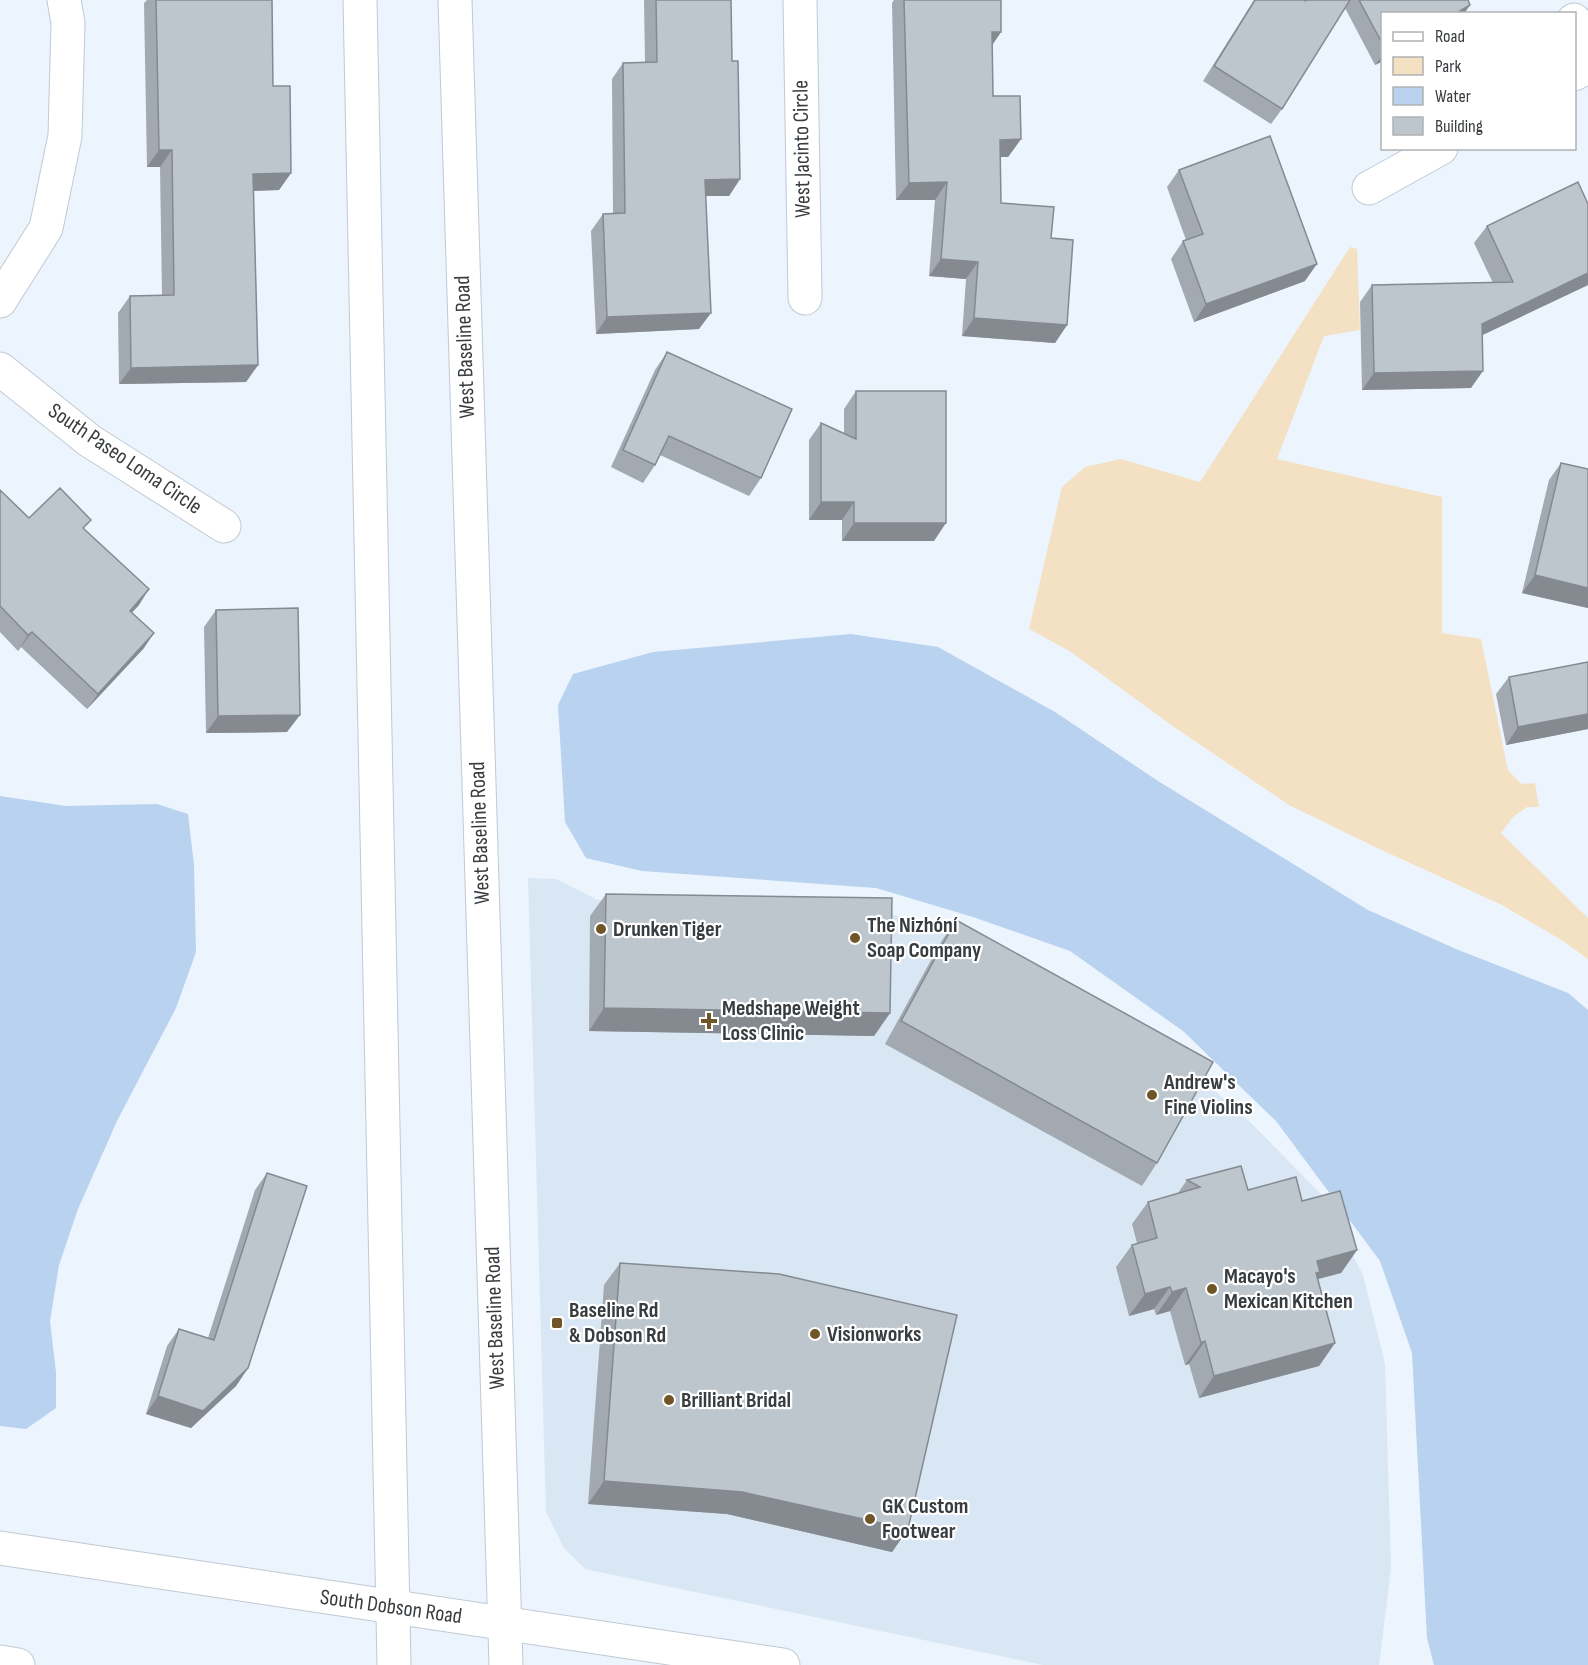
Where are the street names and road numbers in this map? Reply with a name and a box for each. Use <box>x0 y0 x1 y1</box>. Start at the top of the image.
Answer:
street label: West Jacinto Circle <box>787 80 817 218</box>
street label: West Baseline Road <box>449 275 481 419</box>
street label: South Paseo Loma Circle <box>43 398 207 520</box>
street label: West Baseline Road <box>464 761 496 905</box>
street label: West Baseline Road <box>479 1246 511 1390</box>
street label: South Dobson Road <box>318 1584 464 1630</box>

